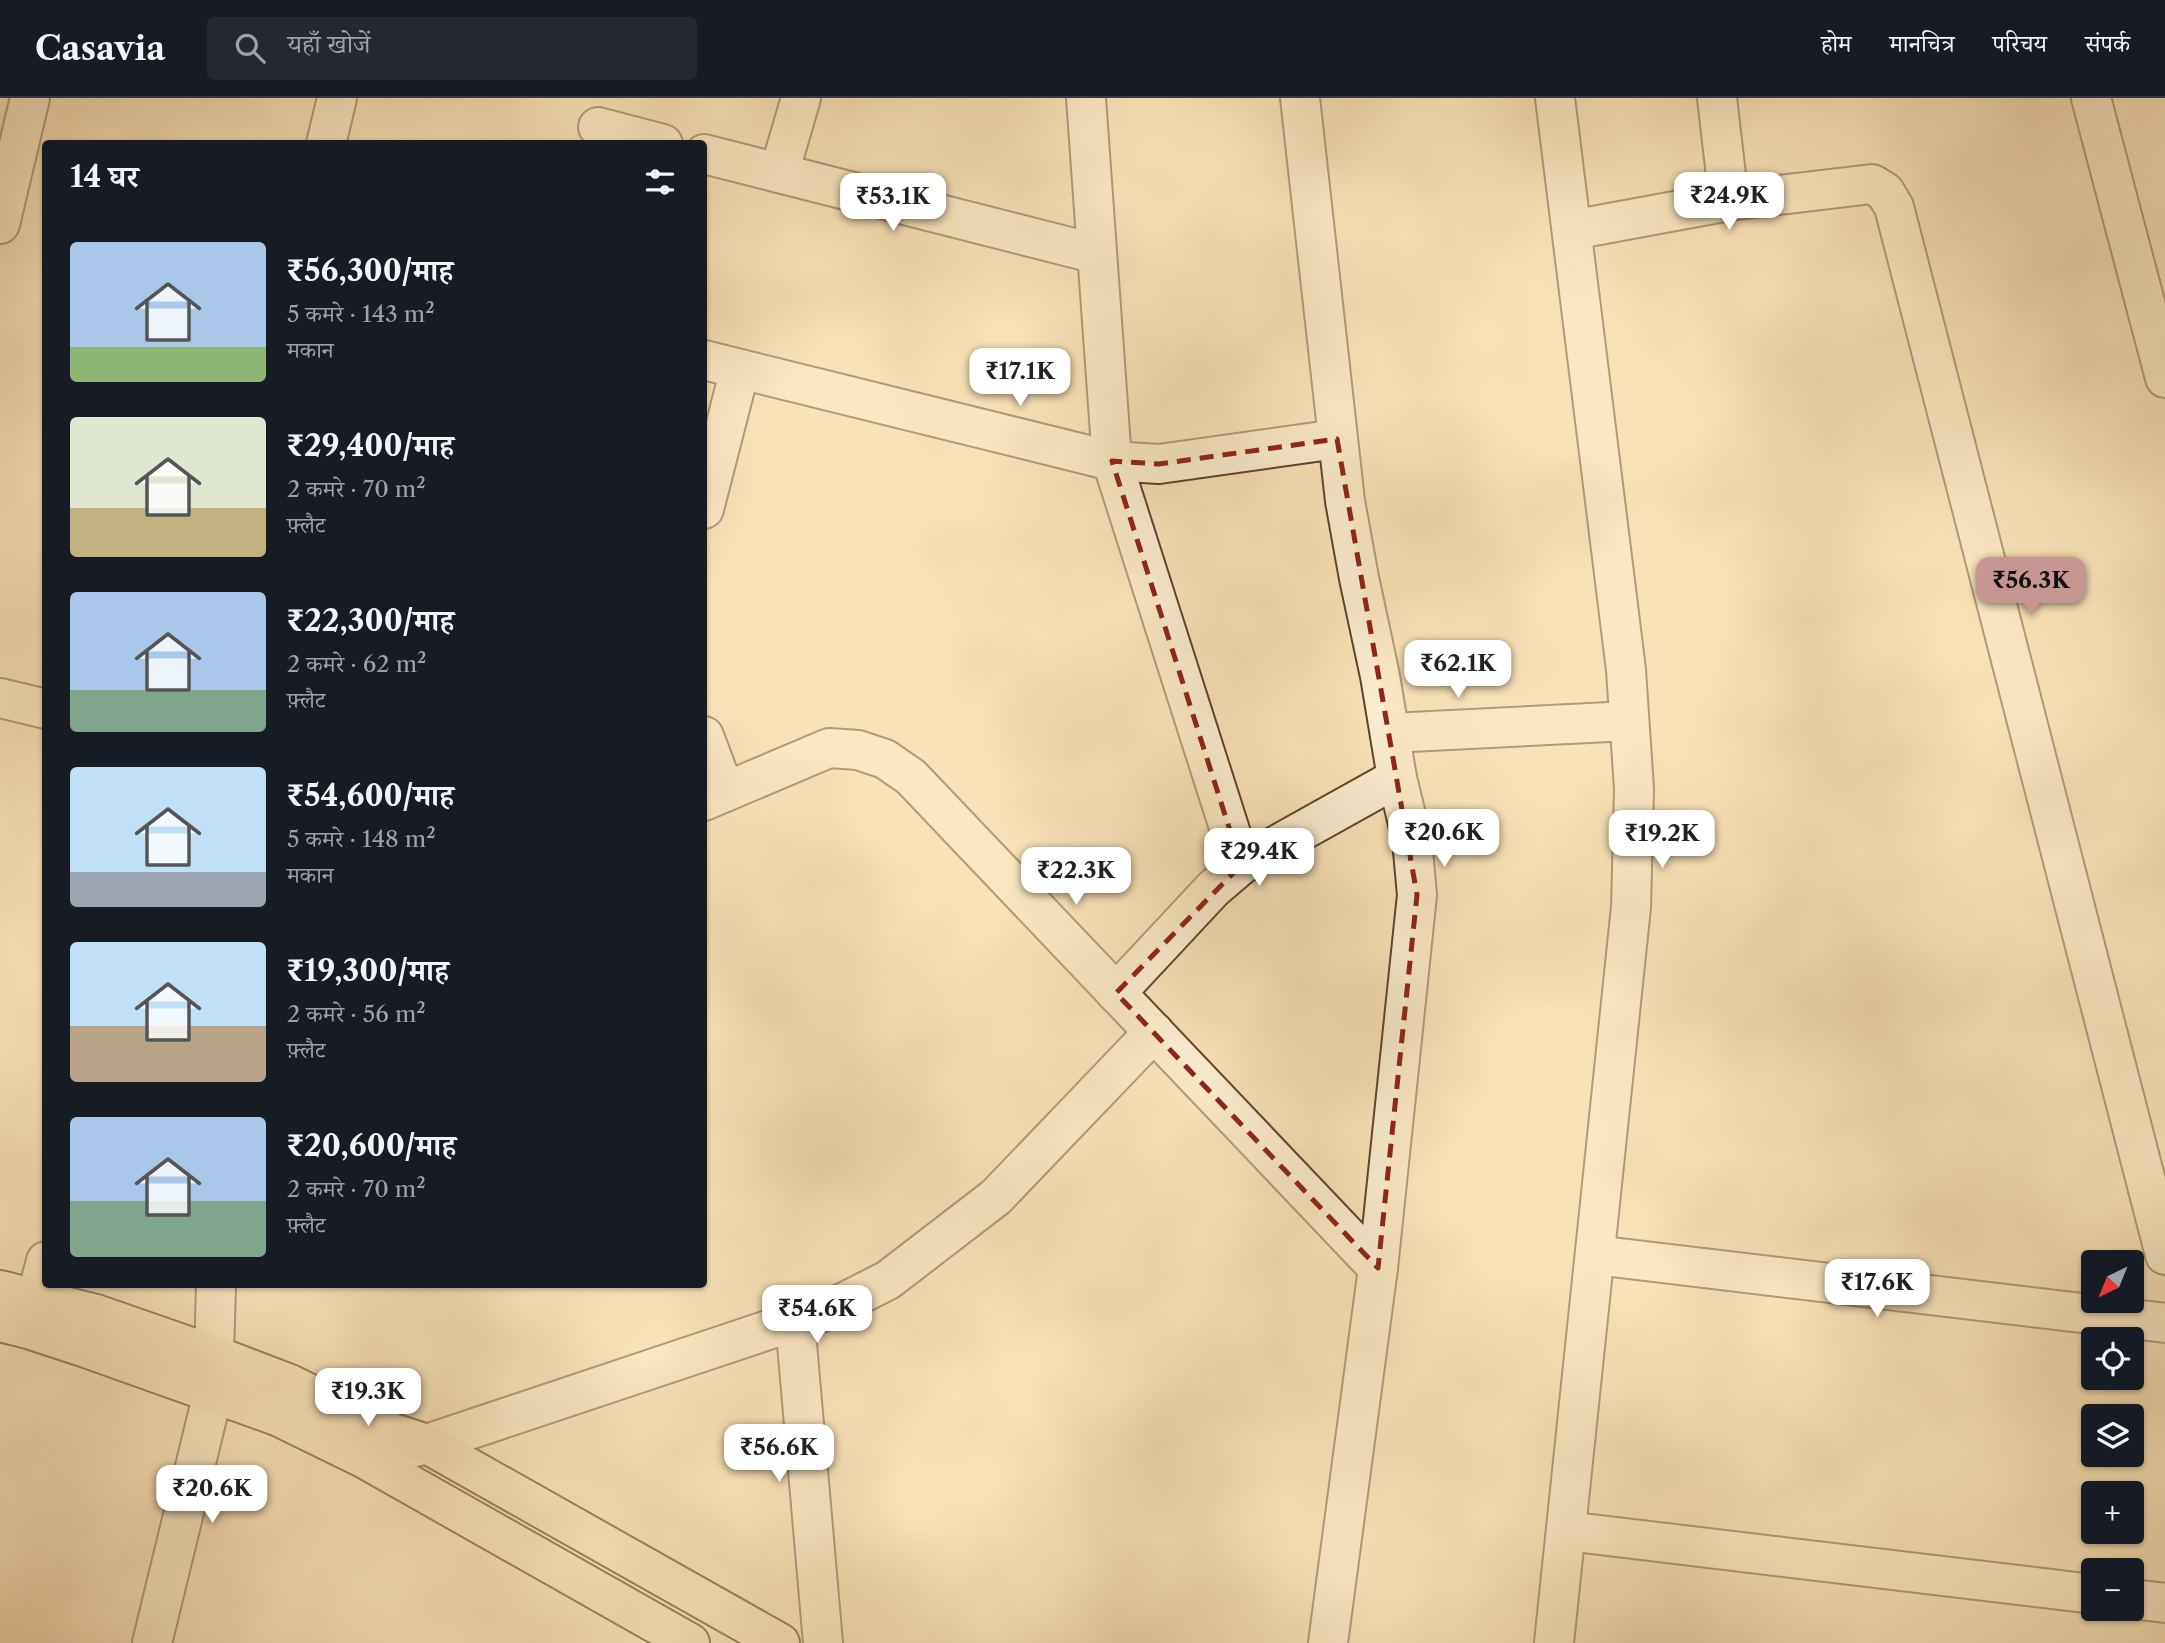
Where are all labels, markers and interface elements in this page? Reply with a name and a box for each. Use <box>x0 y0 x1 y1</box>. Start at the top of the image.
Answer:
search box <box>207 17 697 80</box>
text: Casavia <box>35 28 165 69</box>
text: यहाँ खोजें <box>287 28 370 60</box>
icon: search <box>231 29 269 67</box>
text: होम <box>1821 29 1851 58</box>
text: मानचित्र <box>1889 29 1955 58</box>
text: परिचय <box>1993 29 2047 58</box>
text: संपर्क <box>2085 29 2130 58</box>
text: 14 घर <box>70 158 139 195</box>
icon: filters <box>641 163 679 201</box>
pin: ₹24.9K <box>1672 172 1786 232</box>
pin: ₹53.1K <box>836 174 950 233</box>
text: ₹24.9K <box>1690 181 1768 209</box>
text: ₹53.1K <box>856 182 930 210</box>
text: ₹56,300/माह <box>287 252 453 289</box>
icon: home <box>126 270 210 354</box>
text: 5 कमरे · 143 m² <box>287 300 435 328</box>
text: मकान <box>287 336 334 364</box>
pin: ₹17.1K <box>963 348 1077 408</box>
text: ₹17.1K <box>985 357 1055 385</box>
text: ₹29,400/माह <box>287 427 454 464</box>
icon: home <box>126 445 210 529</box>
text: 2 कमरे · 70 m² <box>287 475 426 503</box>
text: फ़्लैट <box>287 511 325 539</box>
pin: ₹56.3K <box>1974 558 2088 617</box>
text: ₹56.3K <box>1992 566 2070 594</box>
text: ₹22,300/माह <box>287 602 454 639</box>
icon: home <box>126 620 210 704</box>
pin: ₹62.1K <box>1401 640 1515 700</box>
text: ₹62.1K <box>1420 649 1496 677</box>
text: 2 कमरे · 62 m² <box>287 650 426 678</box>
text: फ़्लैट <box>287 686 325 714</box>
text: ₹54,600/माह <box>287 777 454 814</box>
icon: home <box>126 795 210 879</box>
pin: ₹20.6K <box>1387 810 1501 869</box>
pin: ₹19.2K <box>1605 810 1719 870</box>
text: ₹20.6K <box>1404 818 1484 846</box>
text: ₹19.2K <box>1625 819 1699 847</box>
text: 5 कमरे · 148 m² <box>287 825 436 853</box>
pin: ₹29.4K <box>1202 828 1316 888</box>
text: ₹29.4K <box>1220 837 1298 865</box>
pin: ₹22.3K <box>1019 848 1133 907</box>
text: ₹22.3K <box>1037 856 1115 884</box>
text: मकान <box>287 861 334 889</box>
text: ₹19,300/माह <box>287 952 449 989</box>
icon: home <box>126 970 210 1054</box>
text: 2 कमरे · 56 m² <box>287 1000 426 1028</box>
text: फ़्लैट <box>287 1036 325 1064</box>
text: ₹20,600/माह <box>287 1127 456 1164</box>
icon: home <box>126 1145 210 1229</box>
text: 2 कमरे · 70 m² <box>287 1175 426 1203</box>
text: फ़्लैट <box>287 1211 325 1239</box>
north arrow <box>2081 1250 2144 1312</box>
map controls <box>2081 1250 2144 1621</box>
pin: ₹17.6K <box>1820 1260 1934 1319</box>
text: ₹17.6K <box>1841 1268 1913 1296</box>
pin: ₹54.6K <box>760 1286 874 1345</box>
text: ₹54.6K <box>778 1294 856 1322</box>
button: locate <box>2081 1327 2144 1390</box>
pin: ₹19.3K <box>311 1368 425 1428</box>
text: ₹19.3K <box>331 1377 405 1405</box>
button: layers <box>2081 1404 2144 1467</box>
pin: ₹56.6K <box>722 1424 836 1484</box>
text: ₹56.6K <box>740 1433 818 1461</box>
pin: ₹20.6K <box>155 1466 269 1525</box>
text: ₹20.6K <box>172 1474 252 1502</box>
button: + <box>2081 1481 2144 1544</box>
button: − <box>2081 1558 2144 1621</box>

